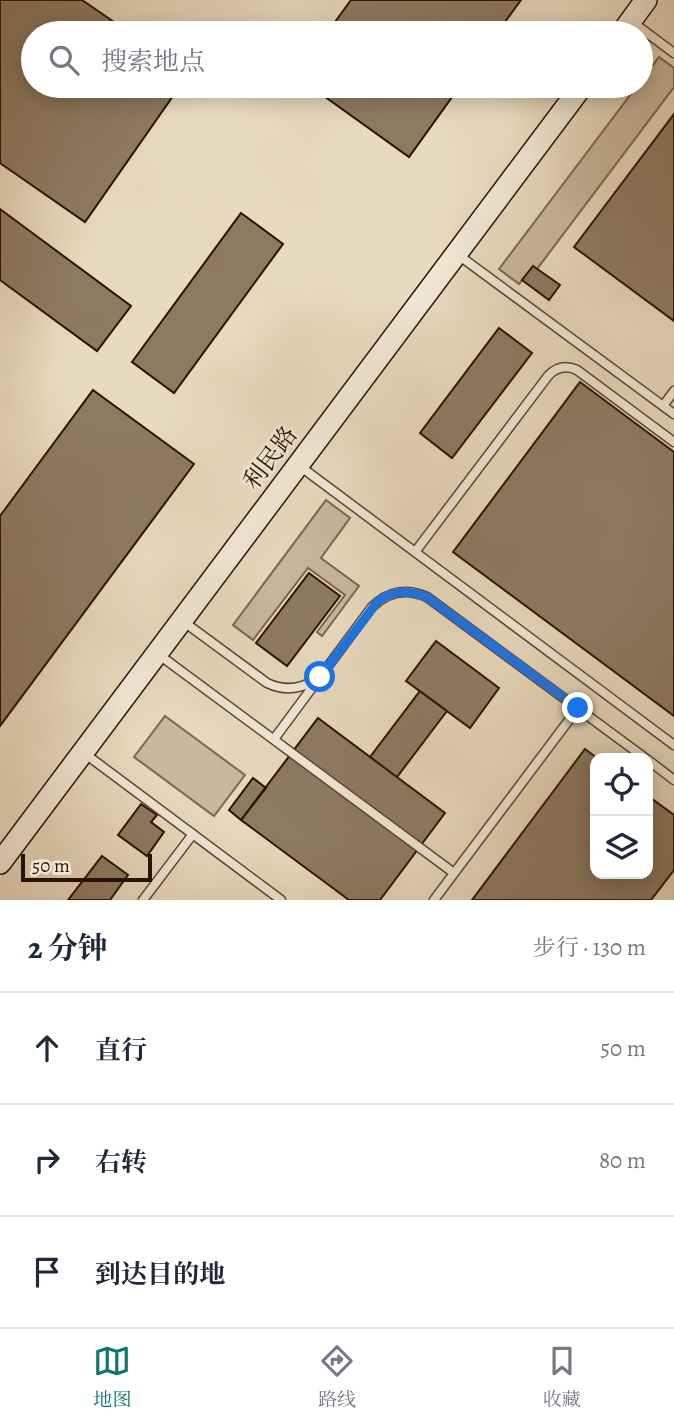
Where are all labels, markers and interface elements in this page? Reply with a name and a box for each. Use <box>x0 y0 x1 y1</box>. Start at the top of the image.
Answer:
search box <box>21 21 653 98</box>
icon: search <box>45 41 83 79</box>
text: 搜索地点 <box>101 44 205 79</box>
street label: 利民路 <box>236 420 304 496</box>
route start <box>304 661 335 692</box>
route end <box>562 692 593 723</box>
map controls <box>590 753 653 879</box>
button: locate <box>590 753 653 816</box>
button: layers <box>590 816 653 879</box>
scale bar <box>21 851 152 883</box>
text: 50 m <box>32 853 70 879</box>
text: 2 分钟 <box>28 928 108 968</box>
text: 步行 · 130 m <box>533 932 646 963</box>
icon: ahead <box>28 1029 66 1067</box>
text: 直行 <box>95 1033 147 1068</box>
text: 50 m <box>600 1033 646 1064</box>
icon: right <box>28 1141 66 1179</box>
text: 右转 <box>95 1145 147 1180</box>
text: 80 m <box>599 1145 646 1176</box>
icon: arrive <box>28 1253 66 1291</box>
text: 到达目的地 <box>95 1257 225 1292</box>
tab: 地图 <box>93 1342 131 1413</box>
tab: 路线 <box>318 1342 356 1413</box>
tab: 收藏 <box>543 1342 581 1413</box>

